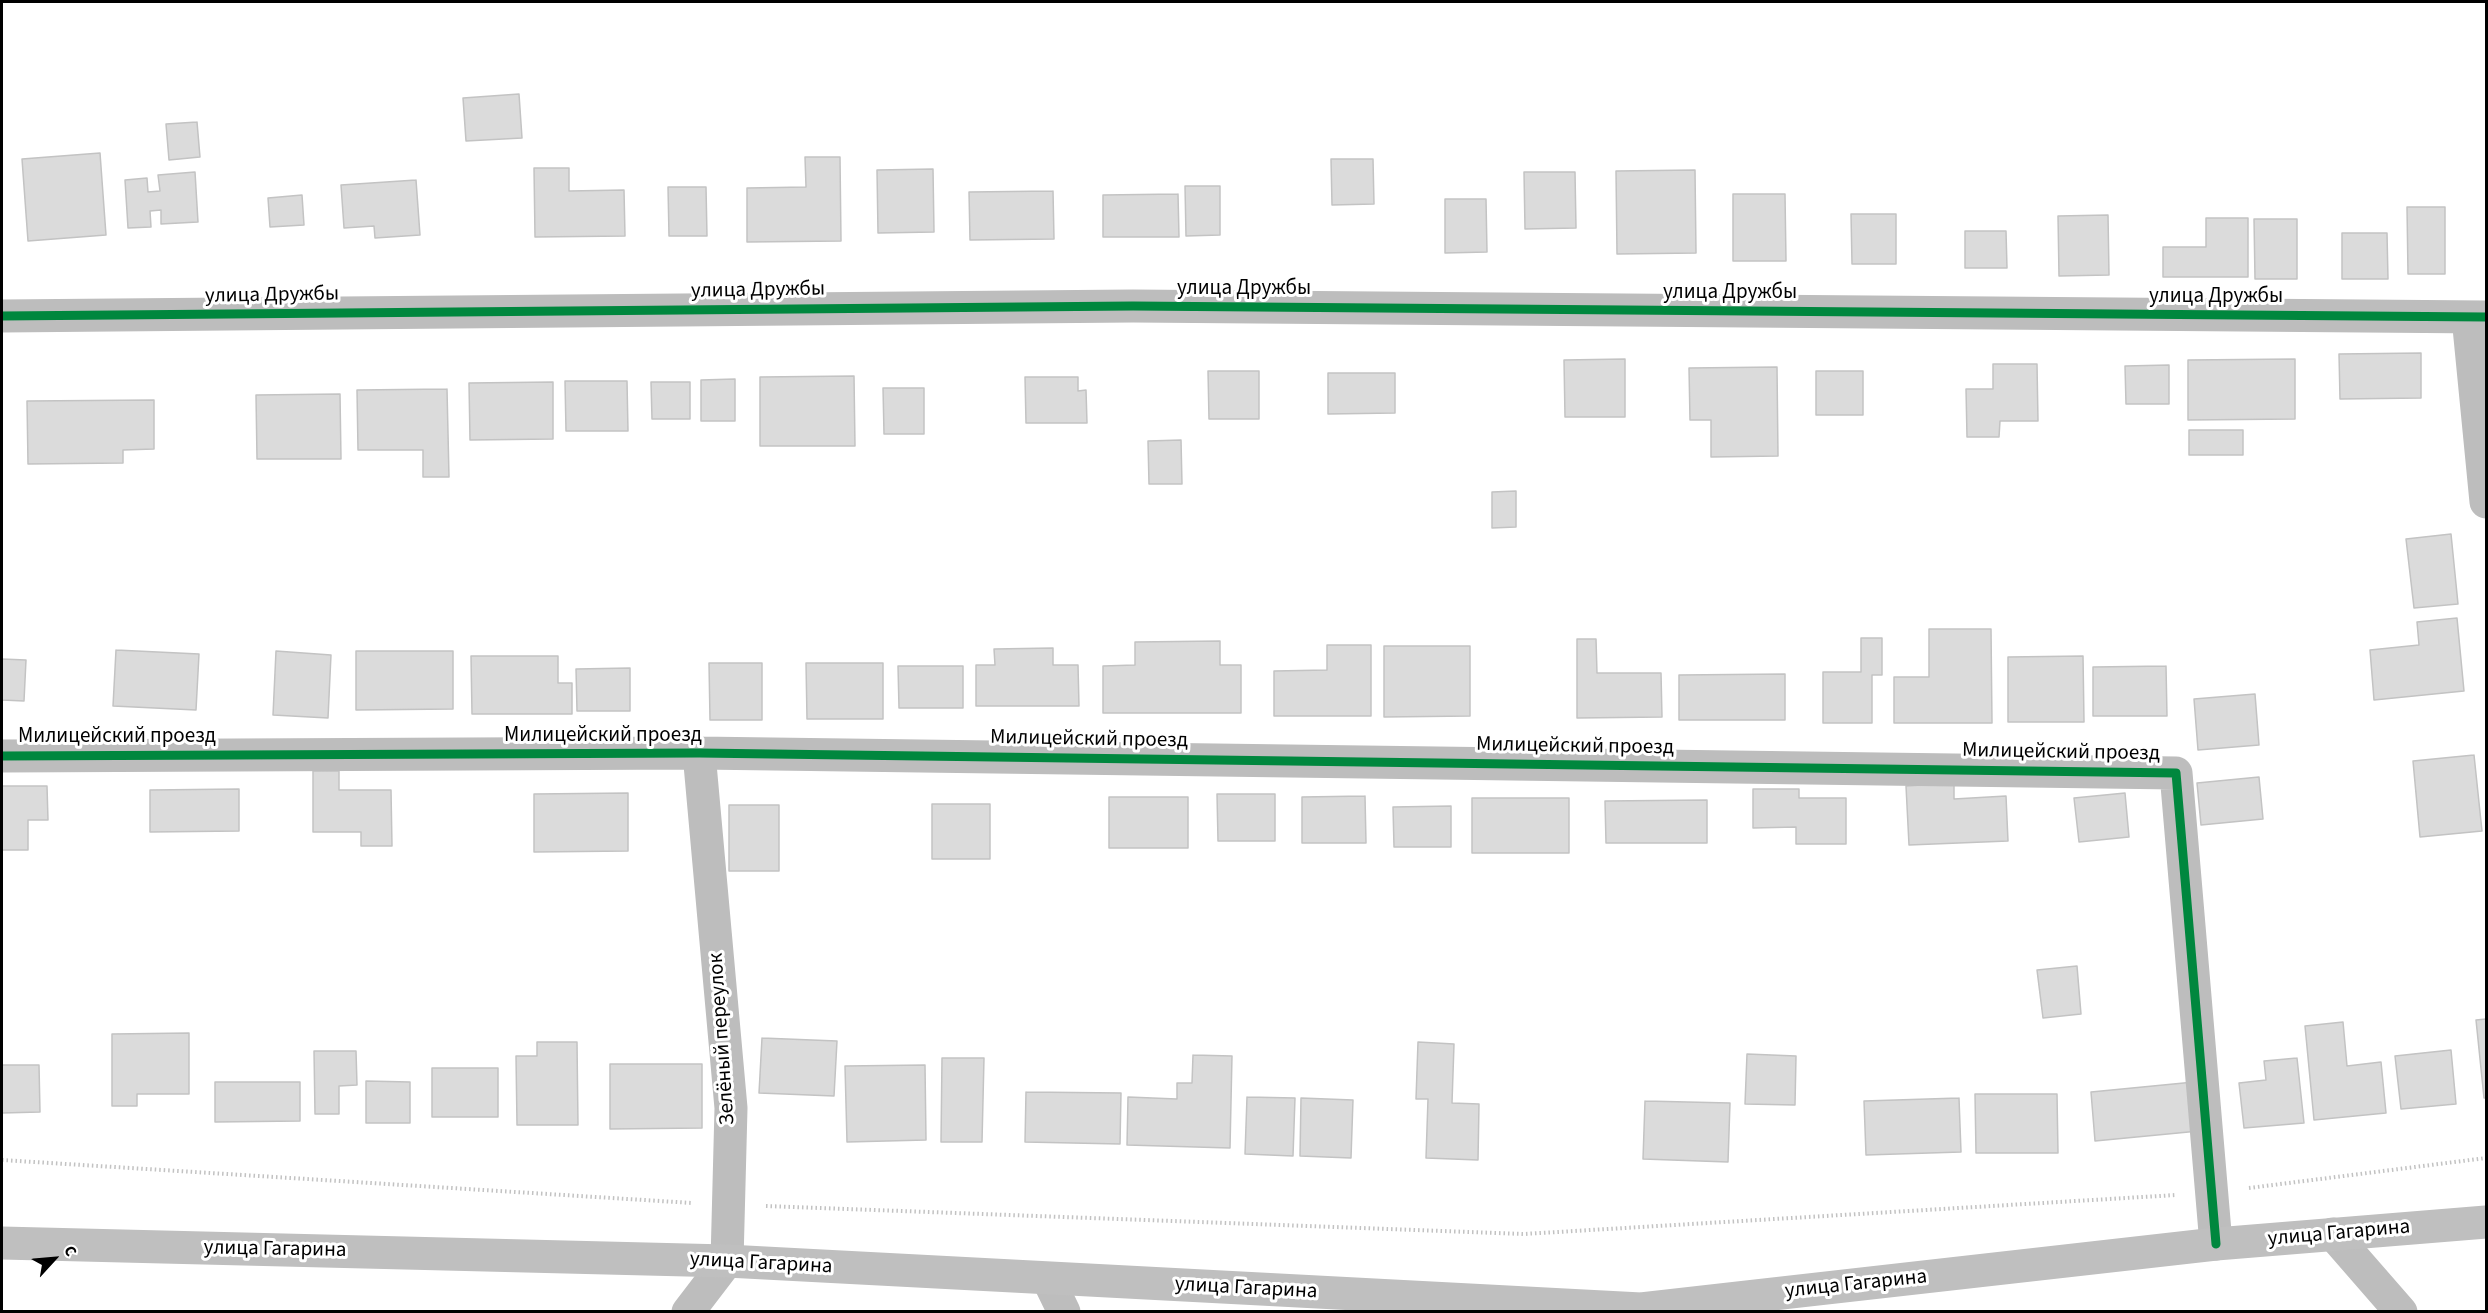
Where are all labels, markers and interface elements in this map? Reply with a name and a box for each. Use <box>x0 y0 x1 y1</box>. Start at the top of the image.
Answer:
street label: улица Дружбы <box>1177 276 1311 302</box>
street label: улица Дружбы <box>691 277 825 305</box>
street label: улица Дружбы <box>1663 280 1797 306</box>
street label: улица Дружбы <box>205 282 339 310</box>
street label: улица Дружбы <box>2149 284 2283 310</box>
street label: Милицейский проезд <box>504 723 702 749</box>
street label: Милицейский проезд <box>18 724 216 750</box>
street label: Милицейский проезд <box>990 726 1188 754</box>
street label: Милицейский проезд <box>1476 733 1674 761</box>
street label: Милицейский проезд <box>1962 739 2160 767</box>
street label: Зелёный переулок <box>704 952 742 1126</box>
street label: улица Гагарина <box>2267 1215 2411 1253</box>
north arrow <box>24 1229 84 1289</box>
street label: улица Гагарина <box>203 1236 347 1264</box>
text: С <box>58 1242 82 1260</box>
street label: улица Гагарина <box>689 1248 833 1280</box>
street label: улица Гагарина <box>1784 1265 1928 1305</box>
street label: улица Гагарина <box>1174 1273 1318 1305</box>

